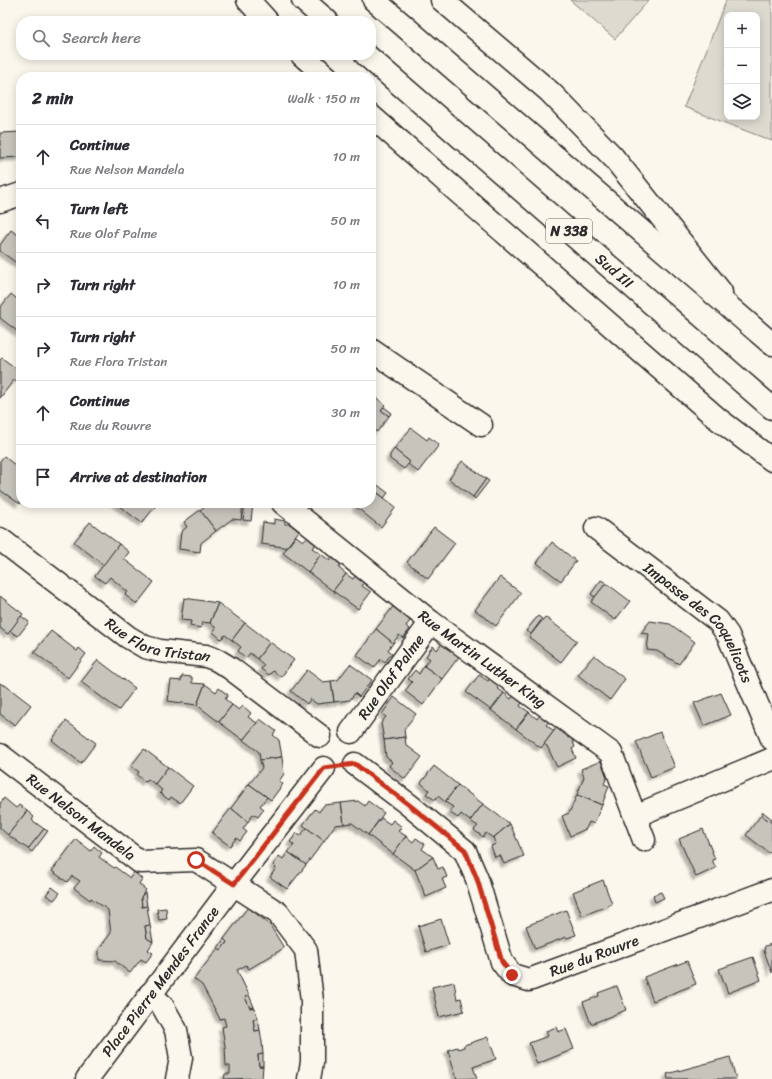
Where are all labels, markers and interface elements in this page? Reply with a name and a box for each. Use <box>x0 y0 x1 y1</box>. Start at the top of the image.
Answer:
map controls <box>724 12 760 120</box>
button: + <box>724 12 760 48</box>
search box <box>16 16 376 60</box>
text: Search here <box>62 25 141 51</box>
icon: search <box>30 27 52 49</box>
button: − <box>724 48 760 84</box>
text: 2 min <box>32 83 73 113</box>
button: layers <box>724 84 760 120</box>
text: Walk · 150 m <box>287 87 360 110</box>
text: Continue <box>70 132 130 158</box>
text: 10 m <box>333 145 360 168</box>
icon: ahead <box>32 146 54 168</box>
text: Rue Nelson Mandela <box>70 158 185 181</box>
text: Turn left <box>70 196 128 222</box>
text: 50 m <box>330 209 360 232</box>
icon: left <box>32 210 54 232</box>
road number: N 338 <box>546 219 592 243</box>
text: Rue Olof Palme <box>70 222 157 245</box>
street label: Sud III <box>589 246 640 296</box>
text: Turn right <box>70 272 135 298</box>
text: 10 m <box>333 273 360 296</box>
icon: right <box>32 274 54 296</box>
text: Turn right <box>70 324 135 350</box>
text: 50 m <box>330 337 360 360</box>
icon: right <box>32 338 54 360</box>
text: Rue Flora Tristan <box>70 350 167 373</box>
text: Continue <box>70 388 130 414</box>
text: 30 m <box>331 401 360 424</box>
icon: ahead <box>32 402 54 424</box>
text: Rue du Rouvre <box>70 414 151 437</box>
text: Arrive at destination <box>70 464 207 490</box>
icon: arrive <box>32 466 54 488</box>
street label: Impasse des Coquelicots <box>637 555 760 687</box>
street label: Rue Martin Luther King <box>412 603 552 715</box>
street label: Rue Flora Tristan <box>99 611 215 670</box>
street label: Rue Olof Palme <box>351 628 431 725</box>
street label: Rue Nelson Mandela <box>21 766 142 868</box>
route start <box>187 851 205 869</box>
street label: Place Pierre Mendes France <box>95 901 226 1063</box>
street label: Rue du Rouvre <box>546 927 643 984</box>
route end <box>503 966 521 984</box>

